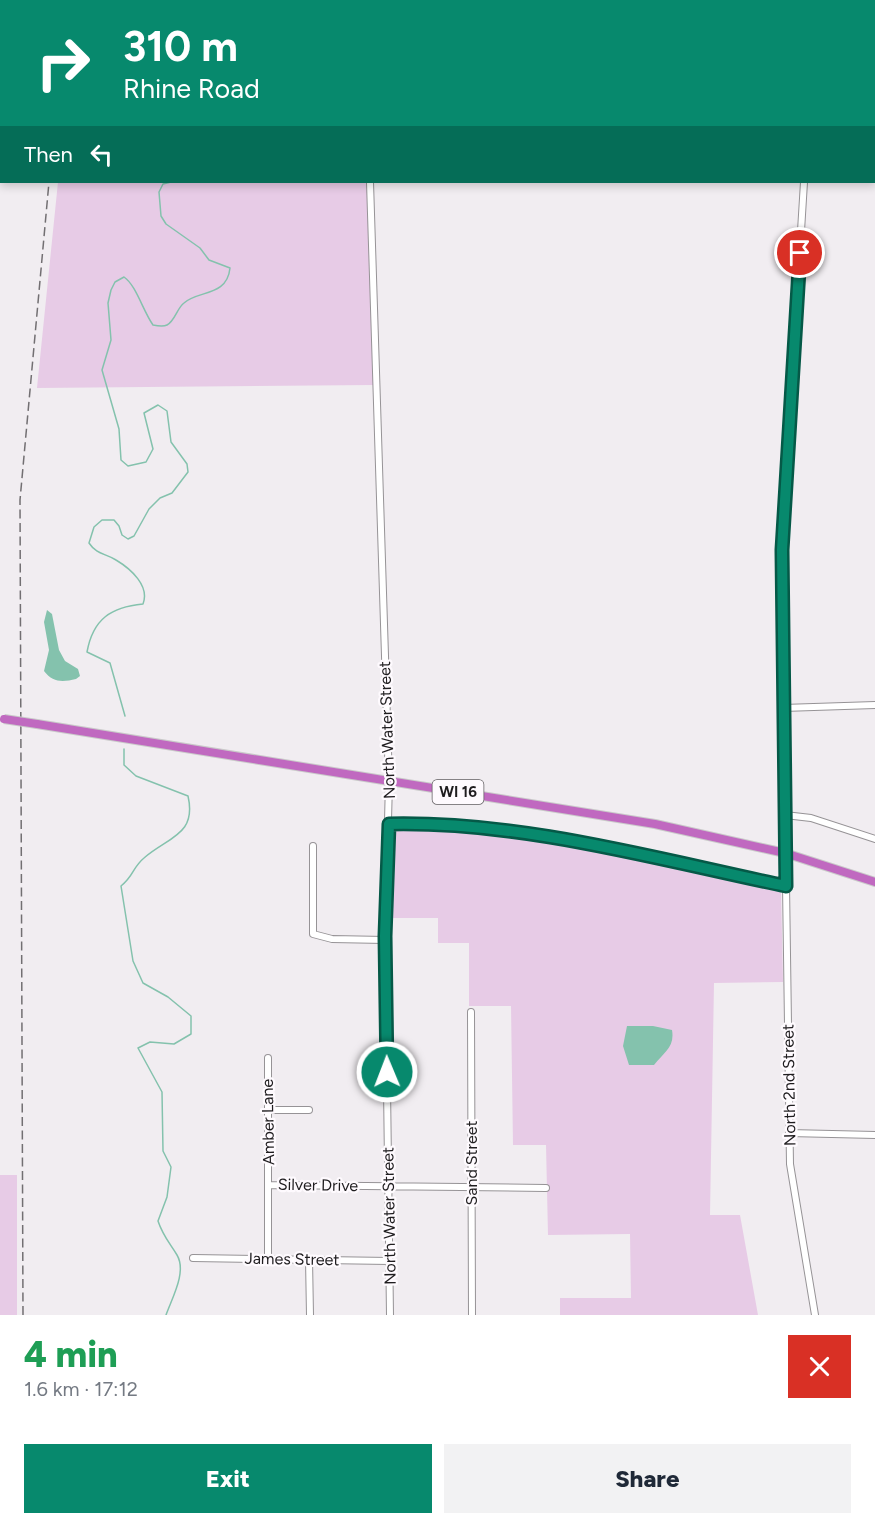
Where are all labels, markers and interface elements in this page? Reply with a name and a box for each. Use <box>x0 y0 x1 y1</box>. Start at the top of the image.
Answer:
text: 310 m <box>123 21 238 72</box>
icon: right <box>24 24 102 102</box>
text: Rhine Road <box>123 72 260 105</box>
icon: left <box>85 138 118 171</box>
text: Then <box>24 141 73 168</box>
pin <box>774 227 825 278</box>
icon: arrive <box>783 236 816 269</box>
street label: North Water Street <box>375 661 399 799</box>
road number: WI 16 <box>432 780 484 804</box>
street label: North 2nd Street <box>778 1024 800 1146</box>
position arrow <box>355 1040 419 1104</box>
street label: Amber Lane <box>258 1079 278 1165</box>
street label: Sand Street <box>462 1120 481 1206</box>
street label: North Water Street <box>378 1147 400 1285</box>
street label: Silver Drive <box>278 1175 359 1195</box>
street label: James Street <box>244 1249 340 1269</box>
text: 4 min <box>24 1333 118 1376</box>
button: close <box>788 1335 851 1398</box>
text: 1.6 km · 17:12 <box>24 1377 138 1401</box>
button: Exit <box>24 1444 432 1513</box>
button: Share <box>444 1444 851 1513</box>

